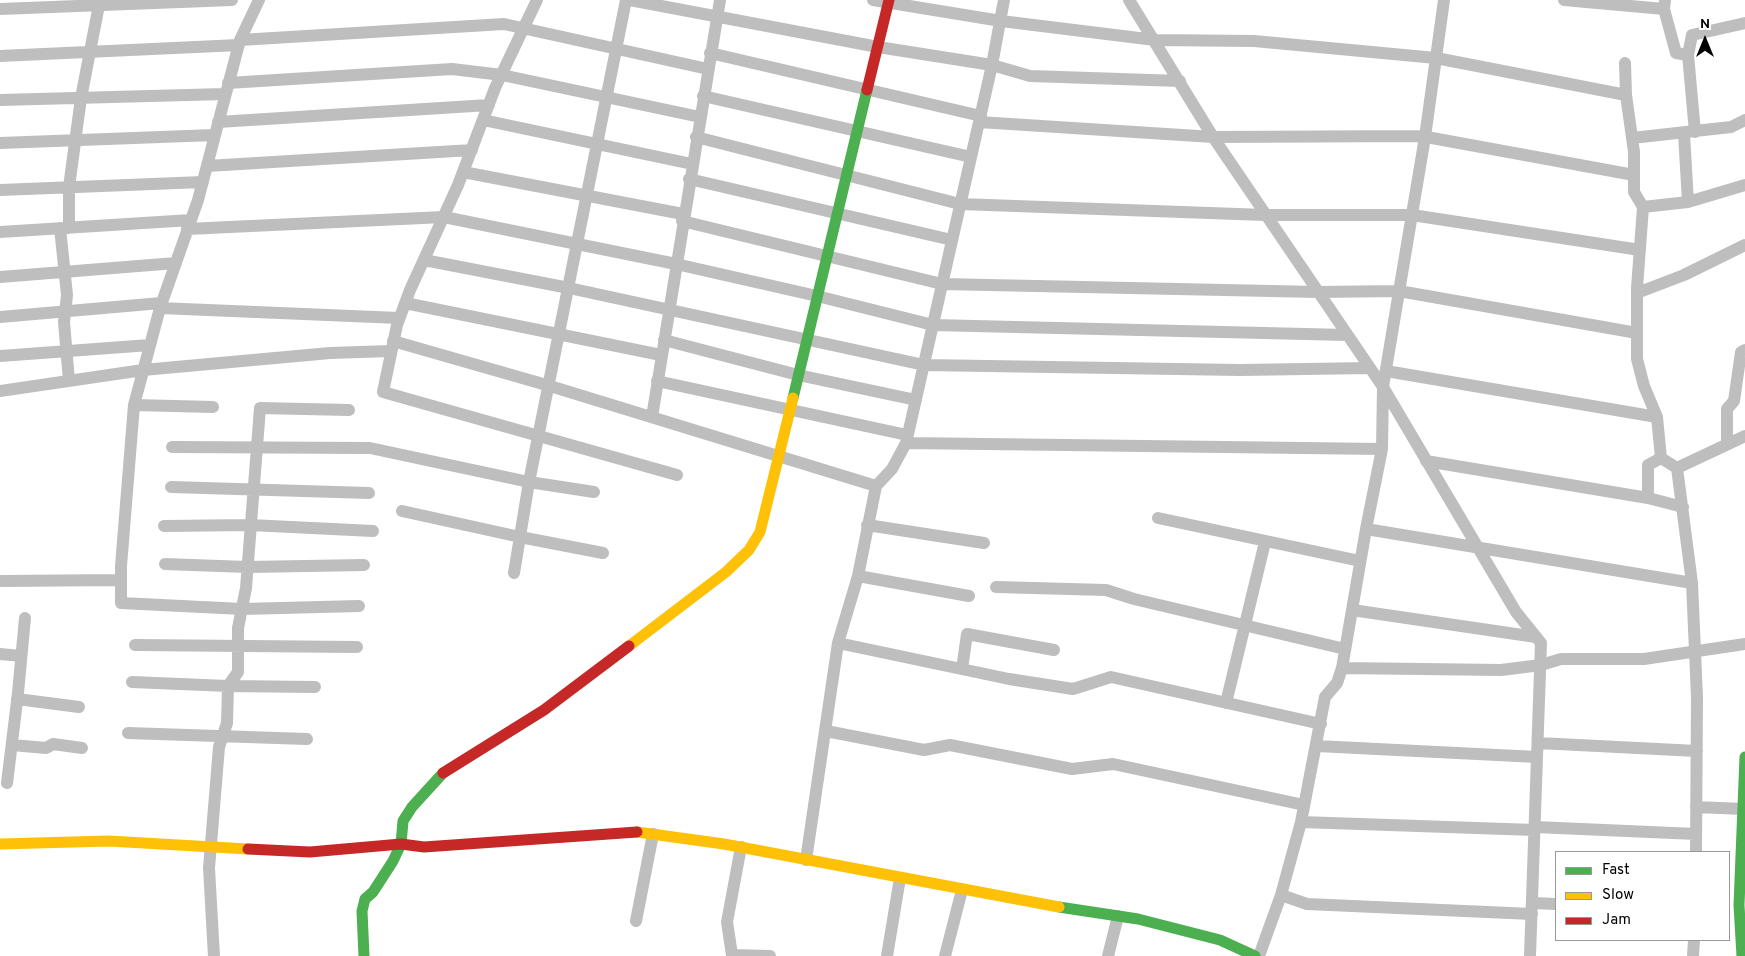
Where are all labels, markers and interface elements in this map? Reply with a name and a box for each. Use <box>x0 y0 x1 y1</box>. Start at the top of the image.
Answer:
north arrow <box>1680 15 1730 65</box>
text: N <box>1700 16 1710 33</box>
legend <box>1555 851 1730 941</box>
text: Fast <box>1602 861 1630 880</box>
text: Slow <box>1602 886 1634 905</box>
text: Jam <box>1602 911 1631 930</box>

